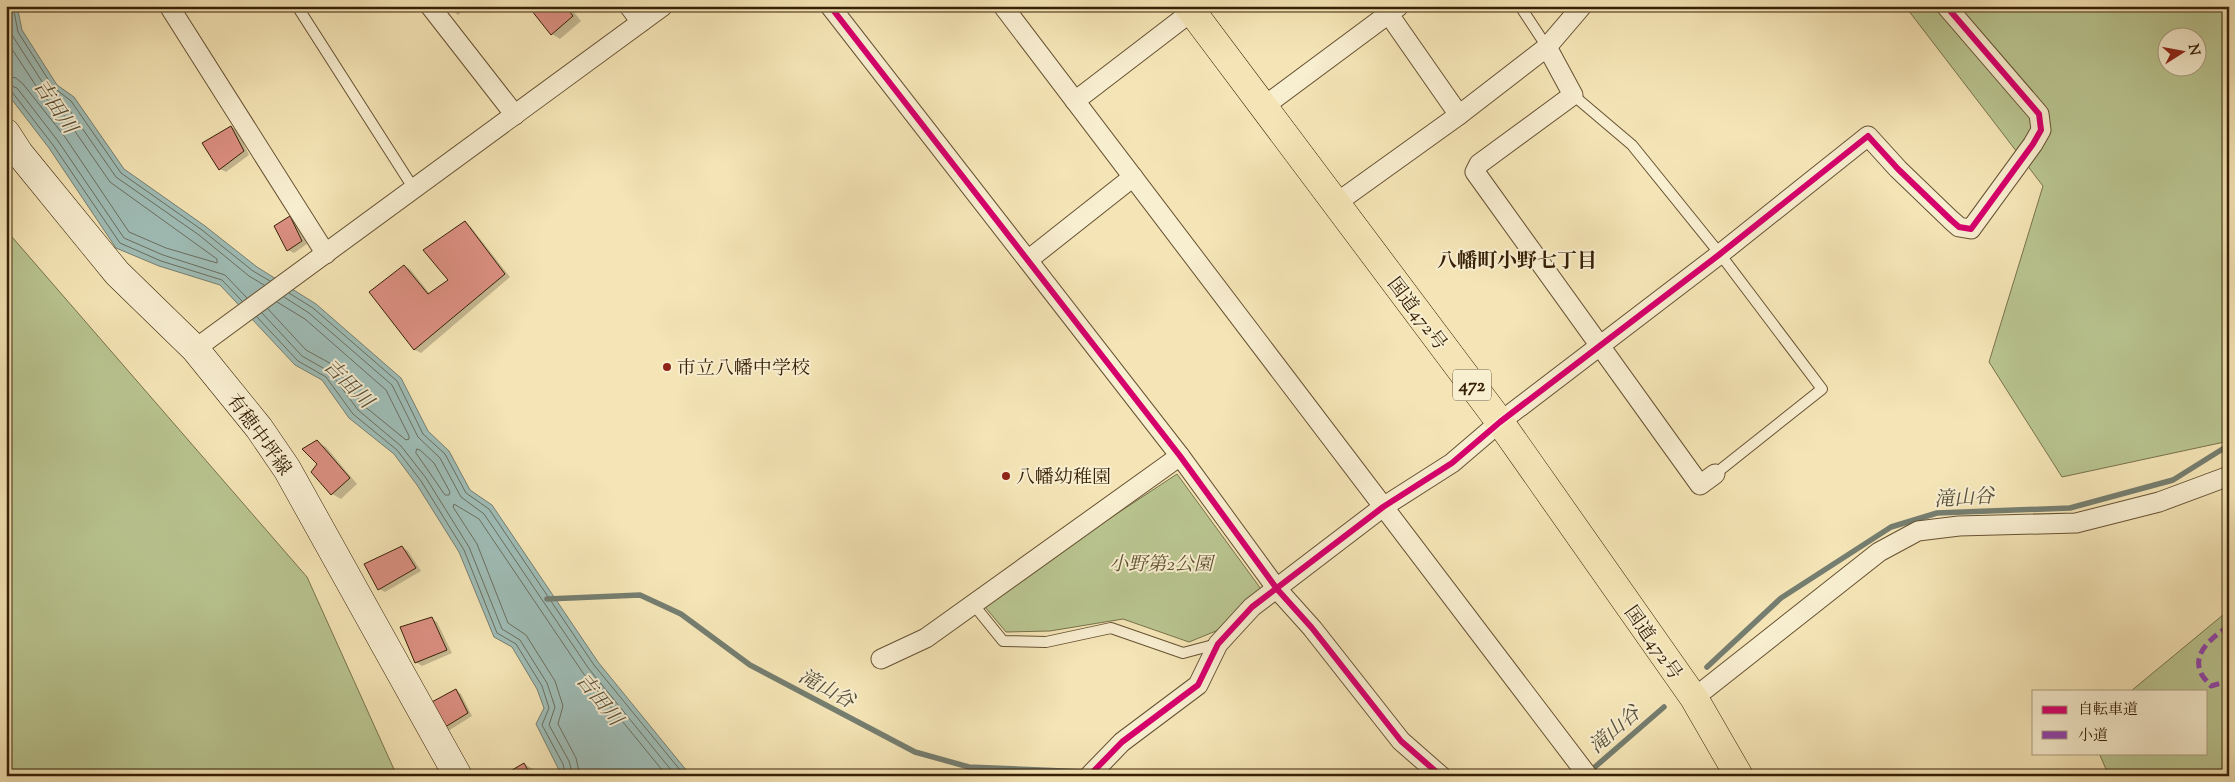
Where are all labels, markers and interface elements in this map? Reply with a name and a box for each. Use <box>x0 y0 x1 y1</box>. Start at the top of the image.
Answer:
north arrow <box>2158 28 2208 78</box>
text: N <box>2182 43 2204 57</box>
water label: 吉田川 <box>25 74 84 142</box>
district label: 八幡町小野七丁目 <box>1437 248 1597 277</box>
street label: 国道472号 <box>1380 273 1452 356</box>
water label: 吉田川 <box>316 353 380 418</box>
place label: 市立八幡中学校 <box>677 356 810 383</box>
marker: 市立八幡中学校 <box>661 361 673 373</box>
road number: 472 <box>1453 370 1491 400</box>
street label: 有穂中坪線 <box>219 389 297 482</box>
place label: 八幡幼稚園 <box>1016 465 1111 492</box>
marker: 八幡幼稚園 <box>1000 470 1012 482</box>
water label: 滝山谷 <box>1933 483 1996 516</box>
park label: 小野第2公園 <box>1109 552 1216 579</box>
street label: 国道472号 <box>1617 601 1687 686</box>
water label: 滝山谷 <box>793 663 860 718</box>
water label: 吉田川 <box>568 668 629 735</box>
legend <box>2032 690 2208 754</box>
water label: 滝山谷 <box>1583 700 1649 762</box>
text: 自転車道 <box>2078 700 2138 721</box>
text: 小道 <box>2078 726 2108 747</box>

